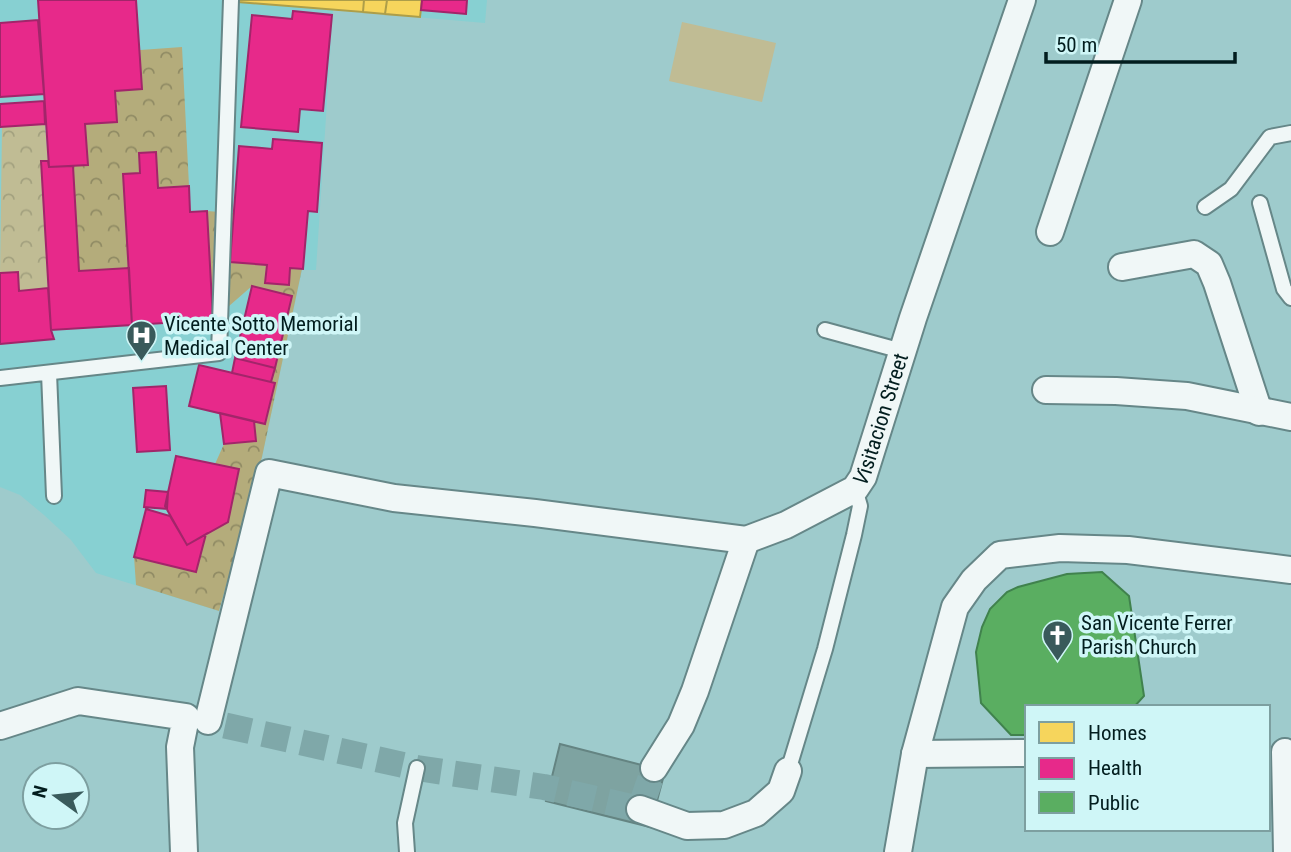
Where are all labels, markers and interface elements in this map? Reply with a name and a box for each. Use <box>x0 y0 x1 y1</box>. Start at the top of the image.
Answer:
scale bar <box>1046 21 1235 65</box>
text: 50 m <box>1056 33 1097 57</box>
place label: Vicente Sotto Memorial Medical Center <box>164 312 358 360</box>
hospital icon: Vicente Sotto Memorial Medical Center <box>124 319 158 363</box>
street label: Visitacion Street <box>849 350 913 490</box>
place label: San Vicente Ferrer Parish Church <box>1081 611 1233 659</box>
church icon: San Vicente Ferrer Parish Church <box>1041 618 1075 662</box>
legend <box>1025 705 1270 831</box>
text: Homes <box>1088 721 1147 745</box>
text: Health <box>1088 756 1142 780</box>
north arrow <box>21 761 91 831</box>
text: N <box>27 783 53 800</box>
text: Public <box>1088 791 1140 815</box>

